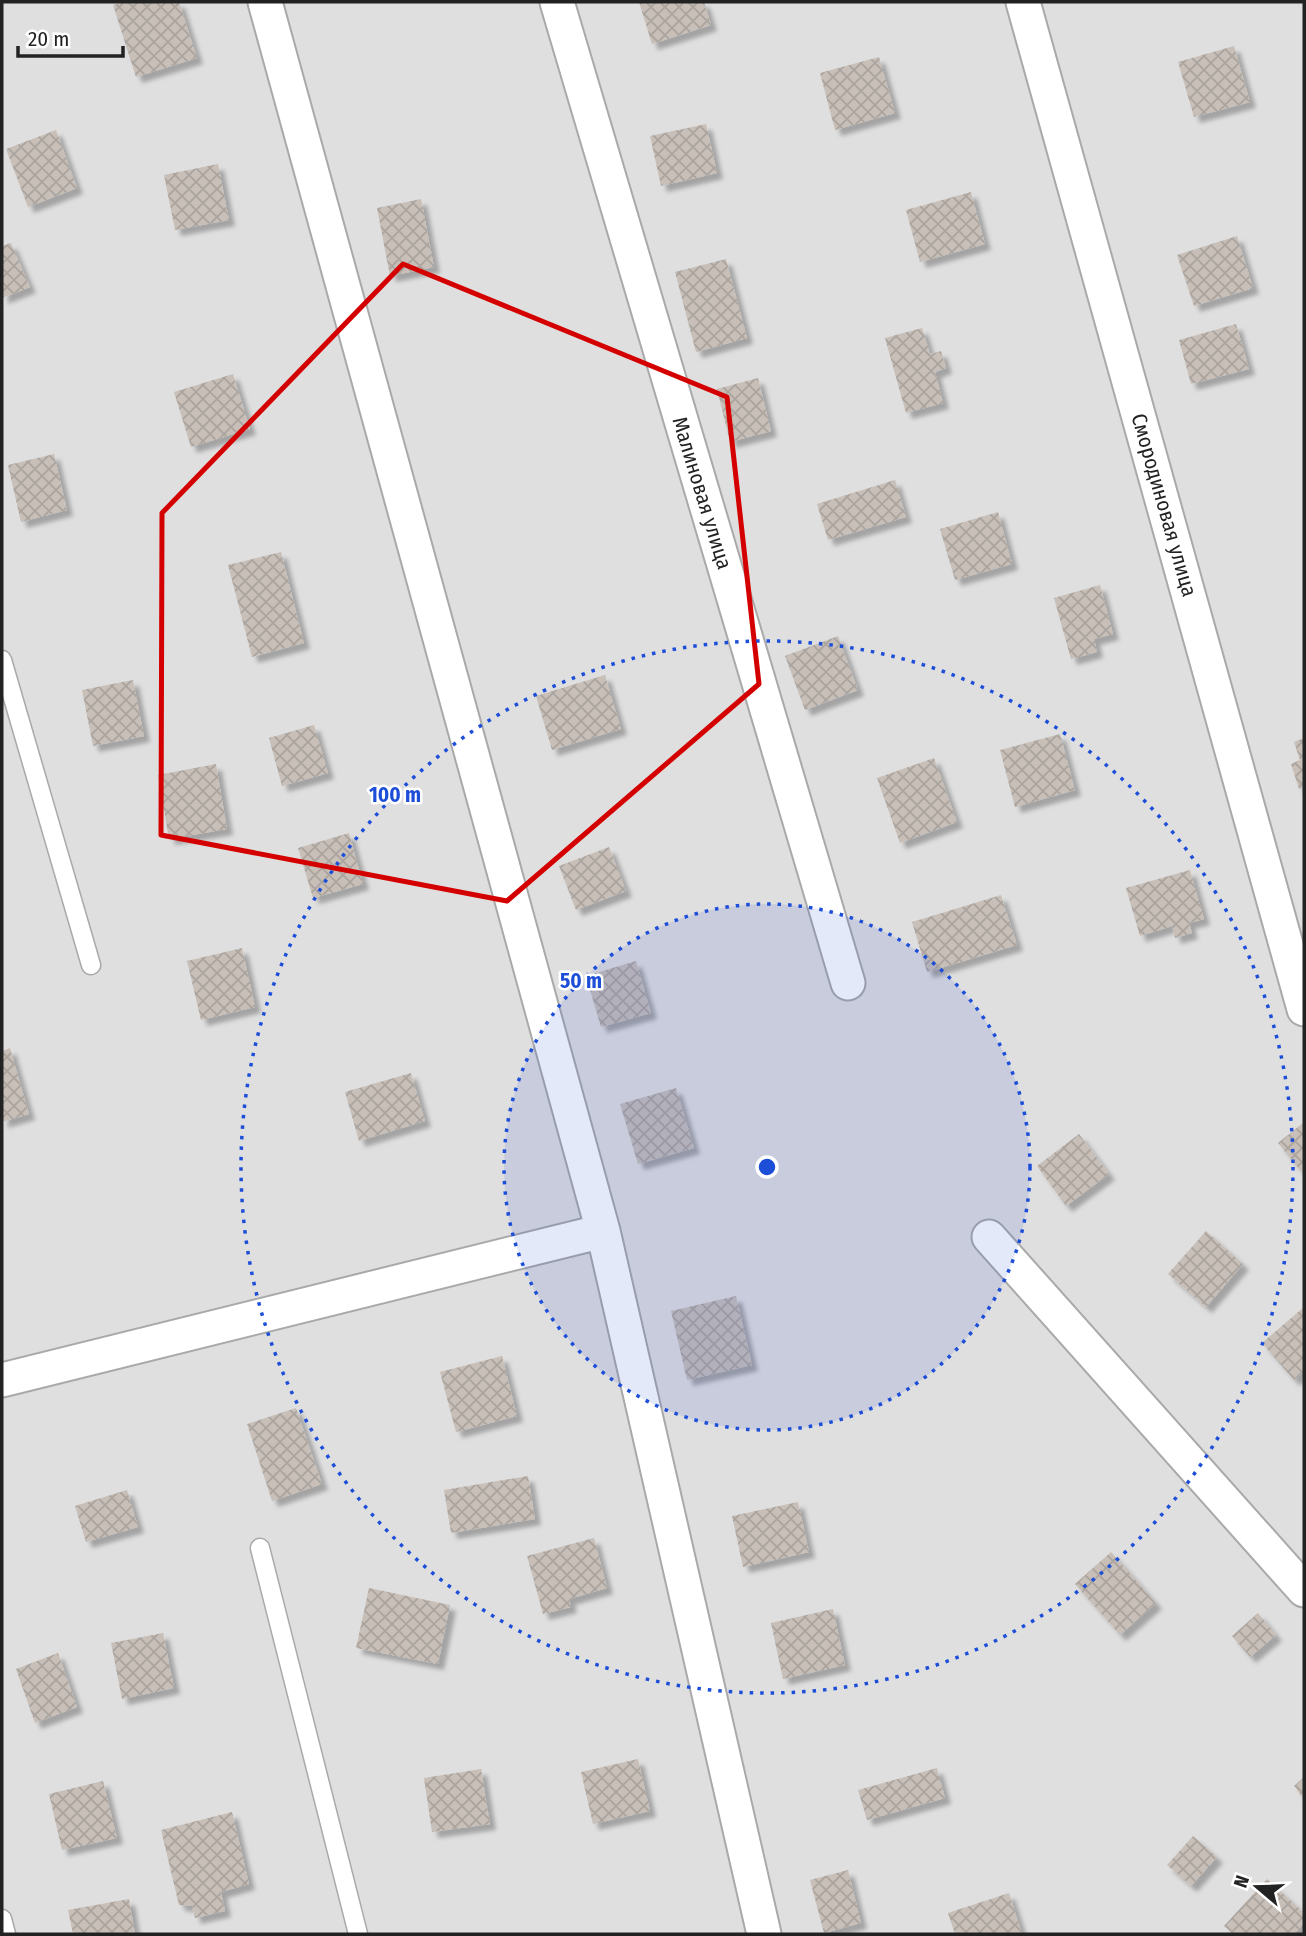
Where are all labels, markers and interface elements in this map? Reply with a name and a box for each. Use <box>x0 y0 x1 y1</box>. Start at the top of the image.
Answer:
scale bar <box>18 14 122 58</box>
text: 20 m <box>28 26 69 52</box>
street label: Смородиновая улица <box>1125 410 1203 600</box>
street label: Малиновая улица <box>666 414 738 572</box>
text: 100 m <box>369 782 421 808</box>
text: 50 m <box>560 968 602 994</box>
centre of rings <box>755 1155 779 1179</box>
north arrow <box>1222 1852 1292 1922</box>
text: N <box>1229 1872 1254 1891</box>

